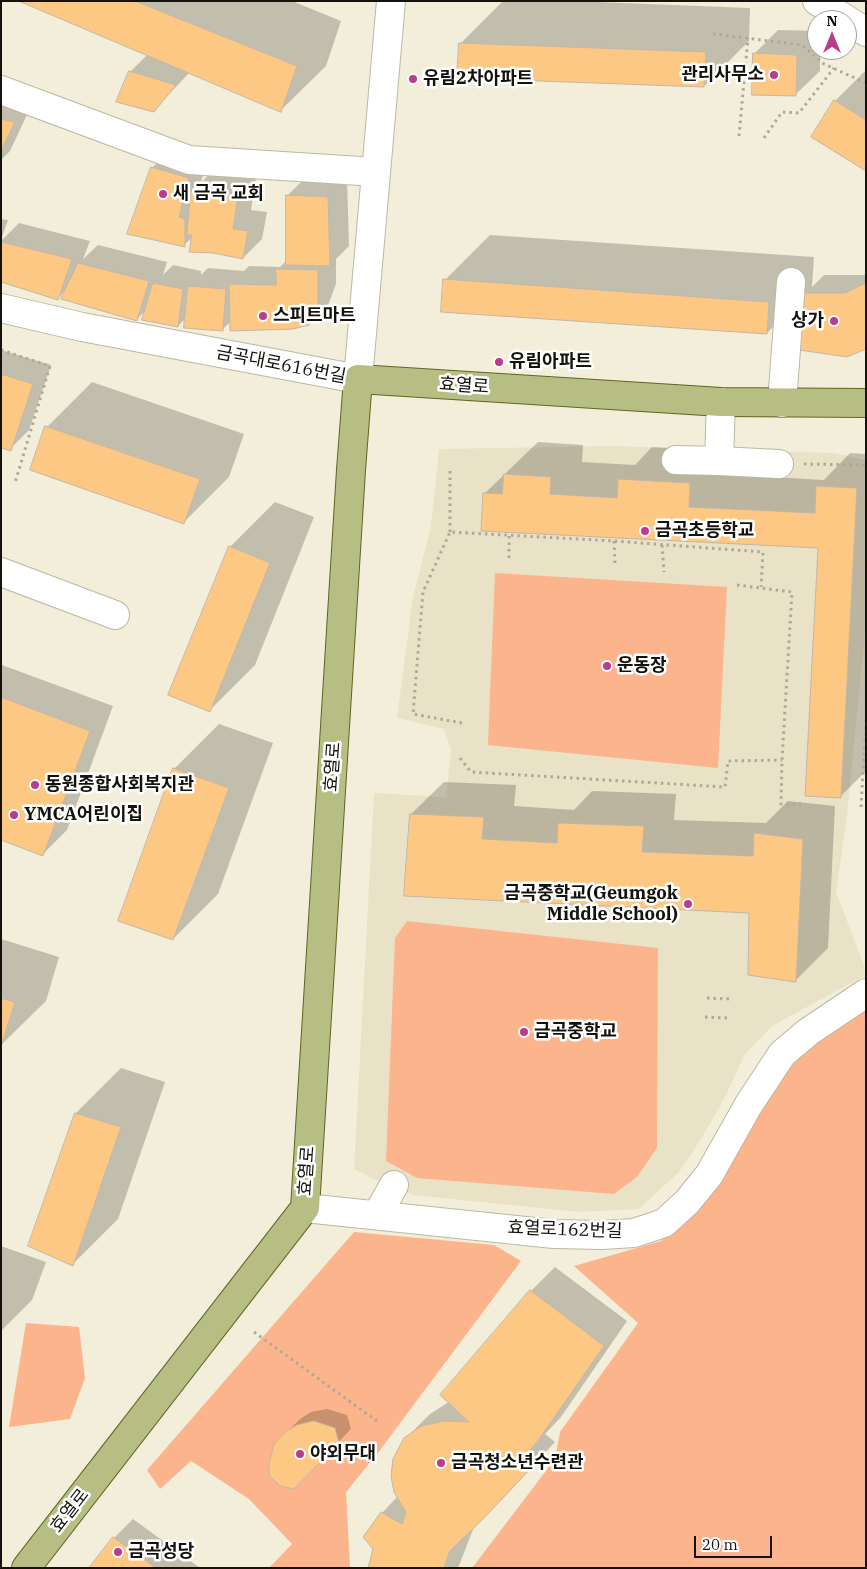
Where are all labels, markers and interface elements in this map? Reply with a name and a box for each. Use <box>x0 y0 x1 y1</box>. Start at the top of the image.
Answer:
north arrow <box>807 10 857 60</box>
text: N <box>826 12 838 30</box>
place label: 관리사무소 <box>681 64 764 86</box>
place label: 유림2차아파트 <box>423 68 533 90</box>
marker: 관리사무소 <box>768 69 780 81</box>
marker: 유림2차아파트 <box>407 73 419 85</box>
place label: 새 금곡 교회 <box>173 183 264 205</box>
marker: 새 금곡 교회 <box>157 188 169 200</box>
place label: 스피트마트 <box>273 305 356 327</box>
marker: 스피트마트 <box>257 310 269 322</box>
place label: 상가 <box>791 310 824 332</box>
marker: 상가 <box>828 315 840 327</box>
street label: 금곡대로616번길 <box>214 342 348 388</box>
place label: 유림아파트 <box>509 351 592 373</box>
marker: 유림아파트 <box>493 356 505 368</box>
street label: 효열로 <box>438 373 490 399</box>
place label: 금곡초등학교 <box>655 520 754 542</box>
marker: 금곡초등학교 <box>639 525 651 537</box>
place label: 운동장 <box>617 655 667 677</box>
marker: 운동장 <box>601 660 613 672</box>
street label: 효열로 <box>320 741 346 793</box>
place label: 동원종합사회복지관 <box>45 774 194 796</box>
marker: 동원종합사회복지관 <box>29 779 41 791</box>
place label: YMCA어린이집 <box>24 804 143 826</box>
marker: YMCA어린이집 <box>8 809 20 821</box>
place label: 금곡중학교(Geumgok Middle School) <box>504 883 678 926</box>
marker: 금곡중학교(Geumgok Middle School) <box>682 898 694 910</box>
place label: 금곡중학교 <box>534 1021 617 1043</box>
marker: 금곡중학교 <box>518 1026 530 1038</box>
street label: 효열로 <box>294 1145 320 1197</box>
street label: 효열로162번길 <box>507 1217 623 1243</box>
place label: 야외무대 <box>310 1443 376 1465</box>
marker: 야외무대 <box>294 1448 306 1460</box>
place label: 금곡청소년수련관 <box>451 1452 583 1474</box>
marker: 금곡청소년수련관 <box>435 1457 447 1469</box>
street label: 효열로 <box>46 1485 94 1537</box>
scale bar <box>697 1526 774 1558</box>
text: 20 m <box>702 1535 738 1554</box>
place label: 금곡성당 <box>128 1541 194 1563</box>
marker: 금곡성당 <box>112 1546 124 1558</box>

